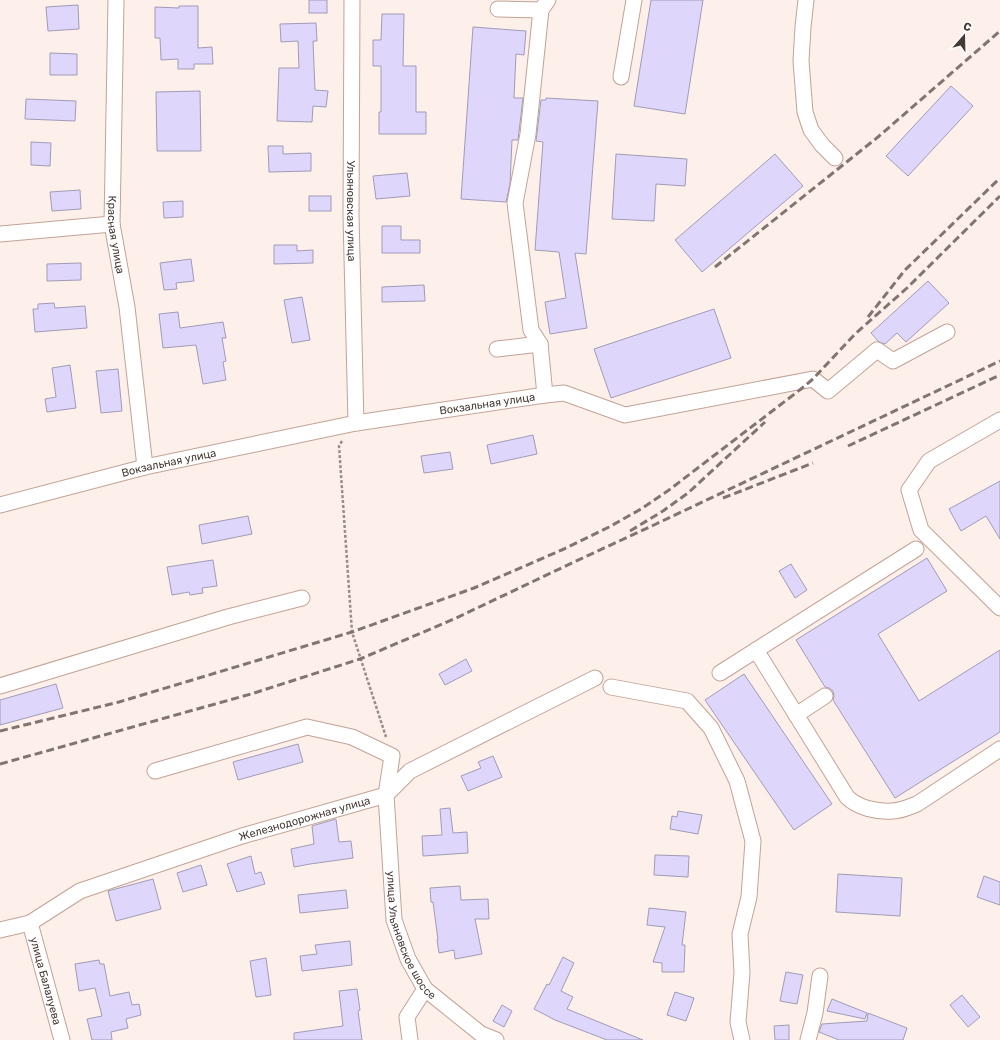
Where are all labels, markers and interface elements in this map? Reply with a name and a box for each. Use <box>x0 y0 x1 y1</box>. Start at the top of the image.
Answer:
north arrow <box>944 16 984 56</box>
text: С <box>961 20 973 35</box>
street label: Ульяновская улица <box>344 160 358 262</box>
street label: Красная улица <box>105 195 127 275</box>
street label: Вокзальная улица <box>439 391 536 418</box>
street label: Вокзальная улица <box>120 446 217 480</box>
street label: Железнодорожная улица <box>237 794 372 844</box>
street label: улица Ульяновское шоссе <box>384 871 438 1002</box>
street label: улица Балалуева <box>27 936 64 1026</box>

